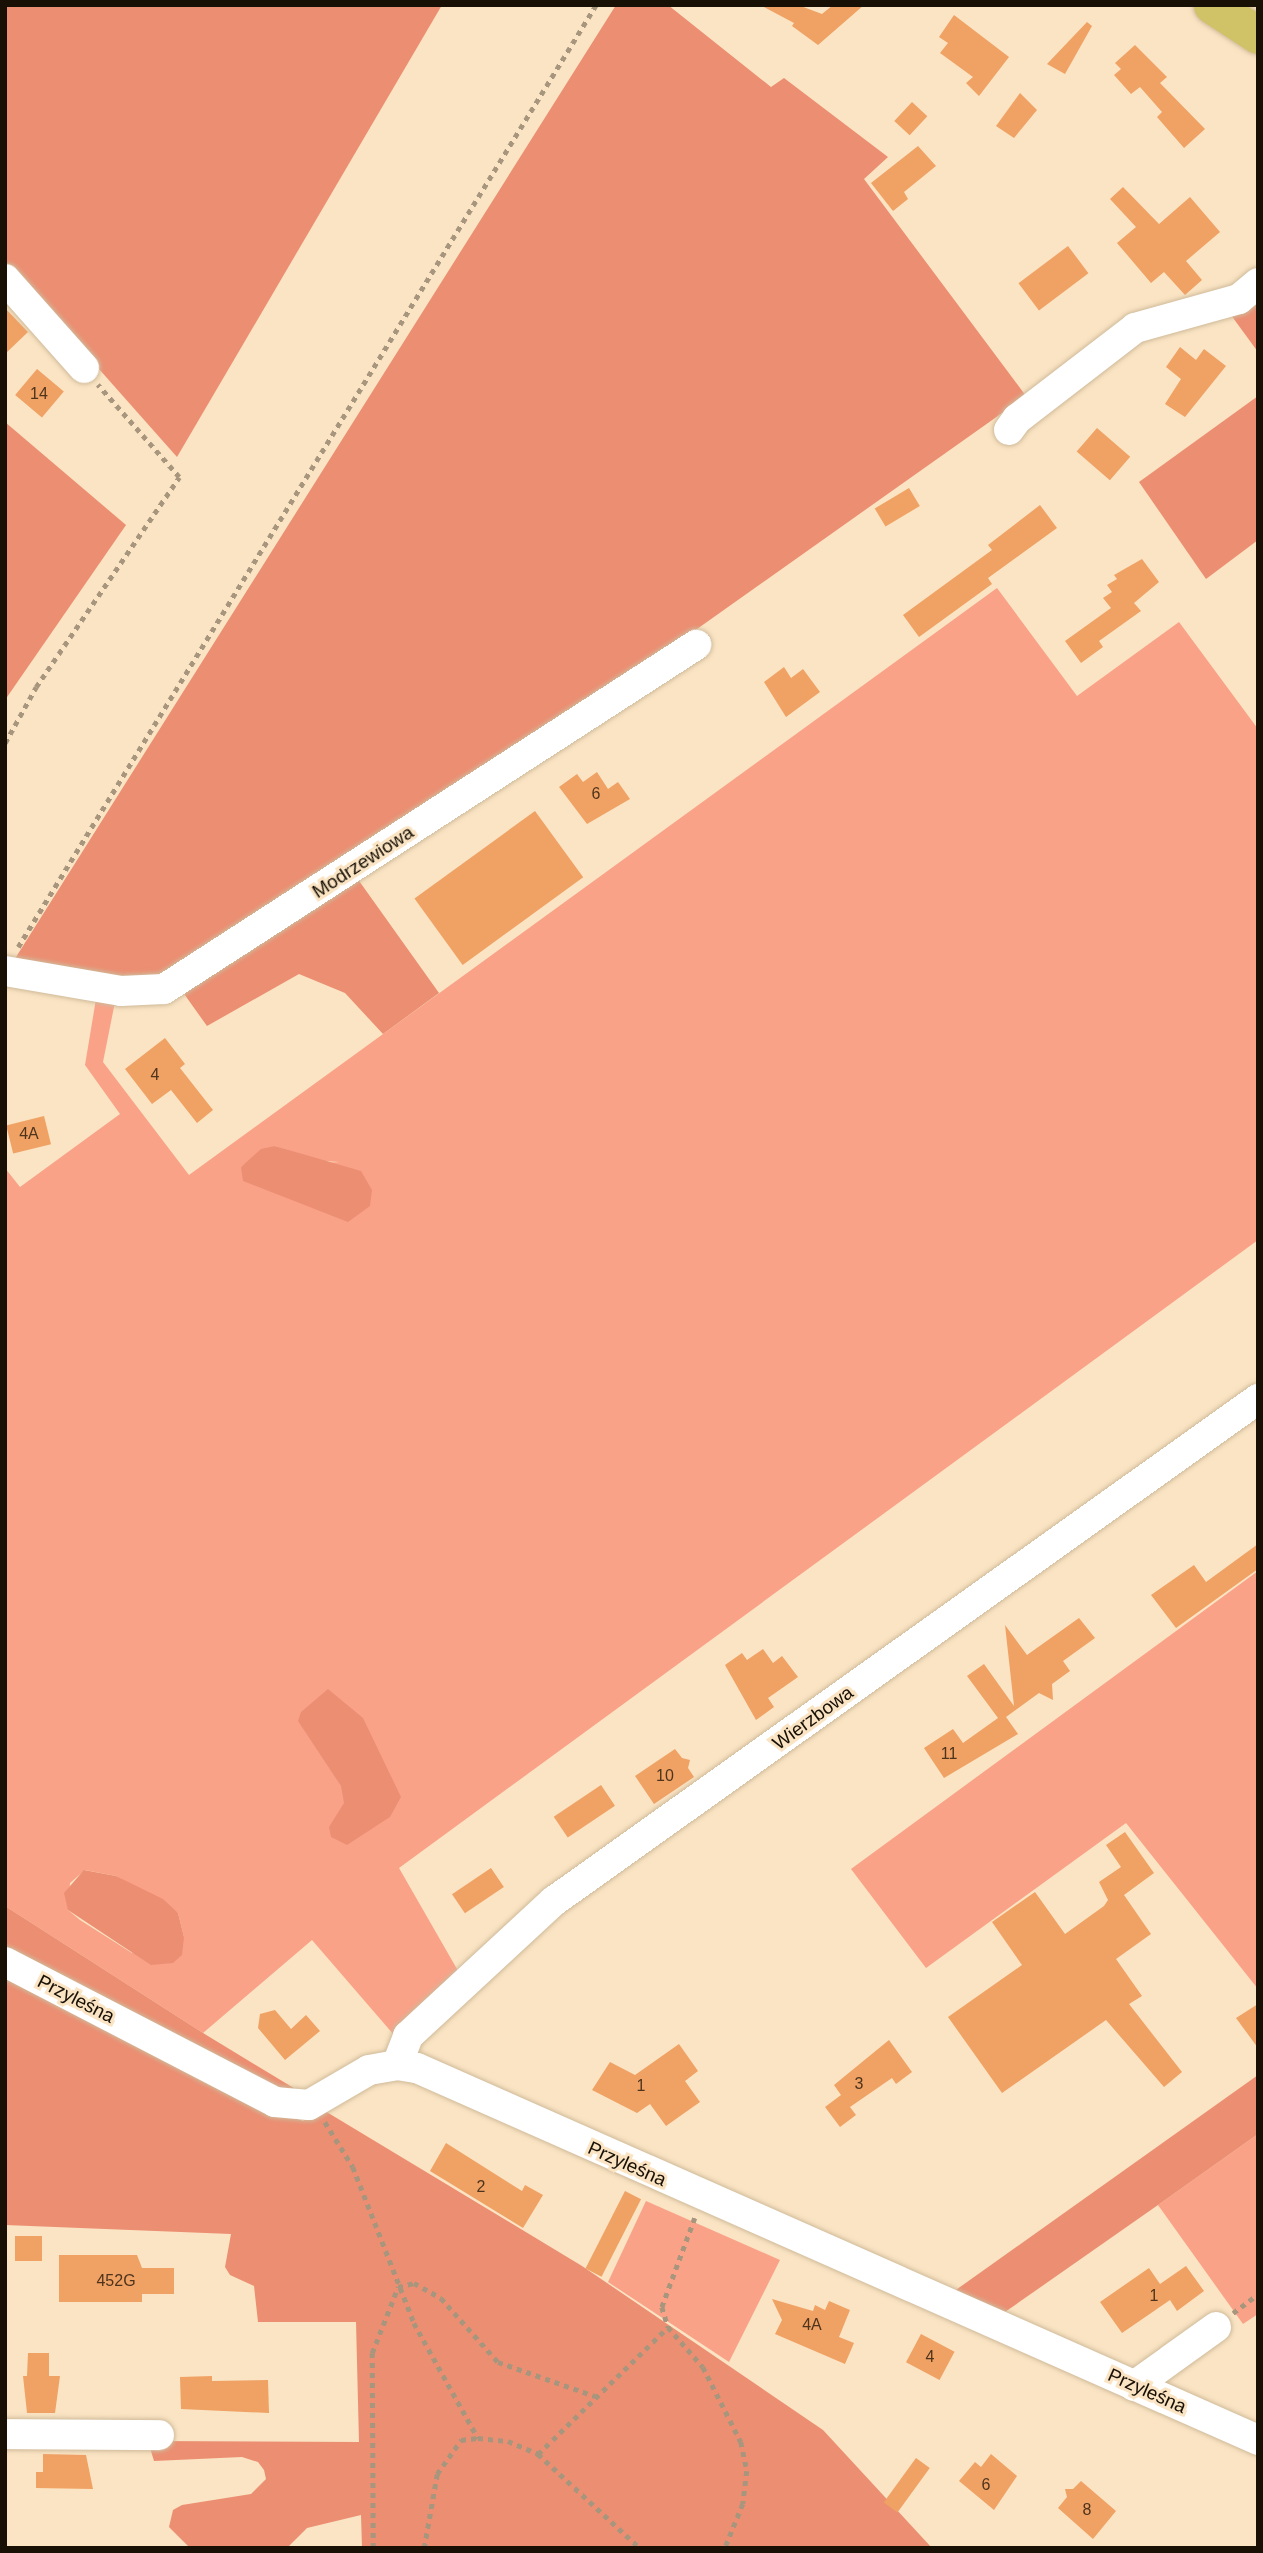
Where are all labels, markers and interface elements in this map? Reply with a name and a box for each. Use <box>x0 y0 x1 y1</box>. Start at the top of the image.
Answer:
house number: 14 <box>30 384 48 404</box>
house number: 6 <box>592 784 600 804</box>
street label: Modrzewiowa <box>308 821 418 903</box>
house number: 4 <box>151 1065 159 1085</box>
house number: 4A <box>19 1124 39 1144</box>
street label: Wierzbowa <box>768 1681 858 1755</box>
house number: 11 <box>941 1744 957 1764</box>
house number: 10 <box>656 1766 674 1786</box>
street label: Przyleśna <box>34 1970 118 2028</box>
house number: 3 <box>855 2074 863 2094</box>
house number: 1 <box>637 2076 645 2096</box>
street label: Przyleśna <box>584 2137 670 2191</box>
house number: 2 <box>477 2177 485 2197</box>
house number: 452G <box>96 2271 136 2291</box>
house number: 1 <box>1150 2286 1158 2306</box>
house number: 4A <box>802 2315 822 2335</box>
house number: 4 <box>926 2347 934 2367</box>
street label: Przyleśna <box>1104 2364 1190 2418</box>
house number: 6 <box>982 2475 990 2495</box>
house number: 8 <box>1083 2500 1091 2520</box>

